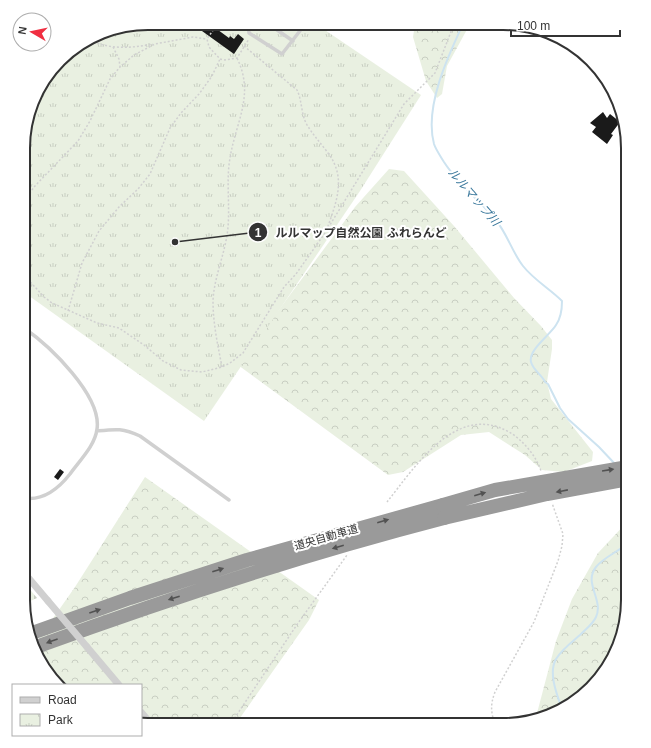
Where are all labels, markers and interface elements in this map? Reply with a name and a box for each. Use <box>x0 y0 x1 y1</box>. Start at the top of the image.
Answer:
north arrow <box>12 12 52 52</box>
scale bar <box>511 12 620 38</box>
text: 100 m <box>517 19 550 33</box>
text: N <box>16 26 29 35</box>
water label: ルルマップ川 <box>445 165 504 230</box>
callout: ルルマップ自然公園 ふれらんど <box>248 220 455 244</box>
text: 1 <box>255 226 262 240</box>
text: ルルマップ自然公園 ふれらんど <box>276 226 446 240</box>
one-way arrow <box>602 467 614 473</box>
one-way arrow <box>556 488 568 494</box>
one-way arrow <box>475 491 487 497</box>
one-way arrow <box>378 518 390 524</box>
street label: 道央自動車道 <box>293 522 359 552</box>
one-way arrow <box>332 544 344 550</box>
one-way arrow <box>213 566 225 572</box>
one-way arrow <box>168 595 180 601</box>
one-way arrow <box>89 607 101 613</box>
one-way arrow <box>45 638 57 644</box>
legend <box>12 684 142 736</box>
text: Road <box>48 693 77 707</box>
text: Park <box>48 713 74 727</box>

